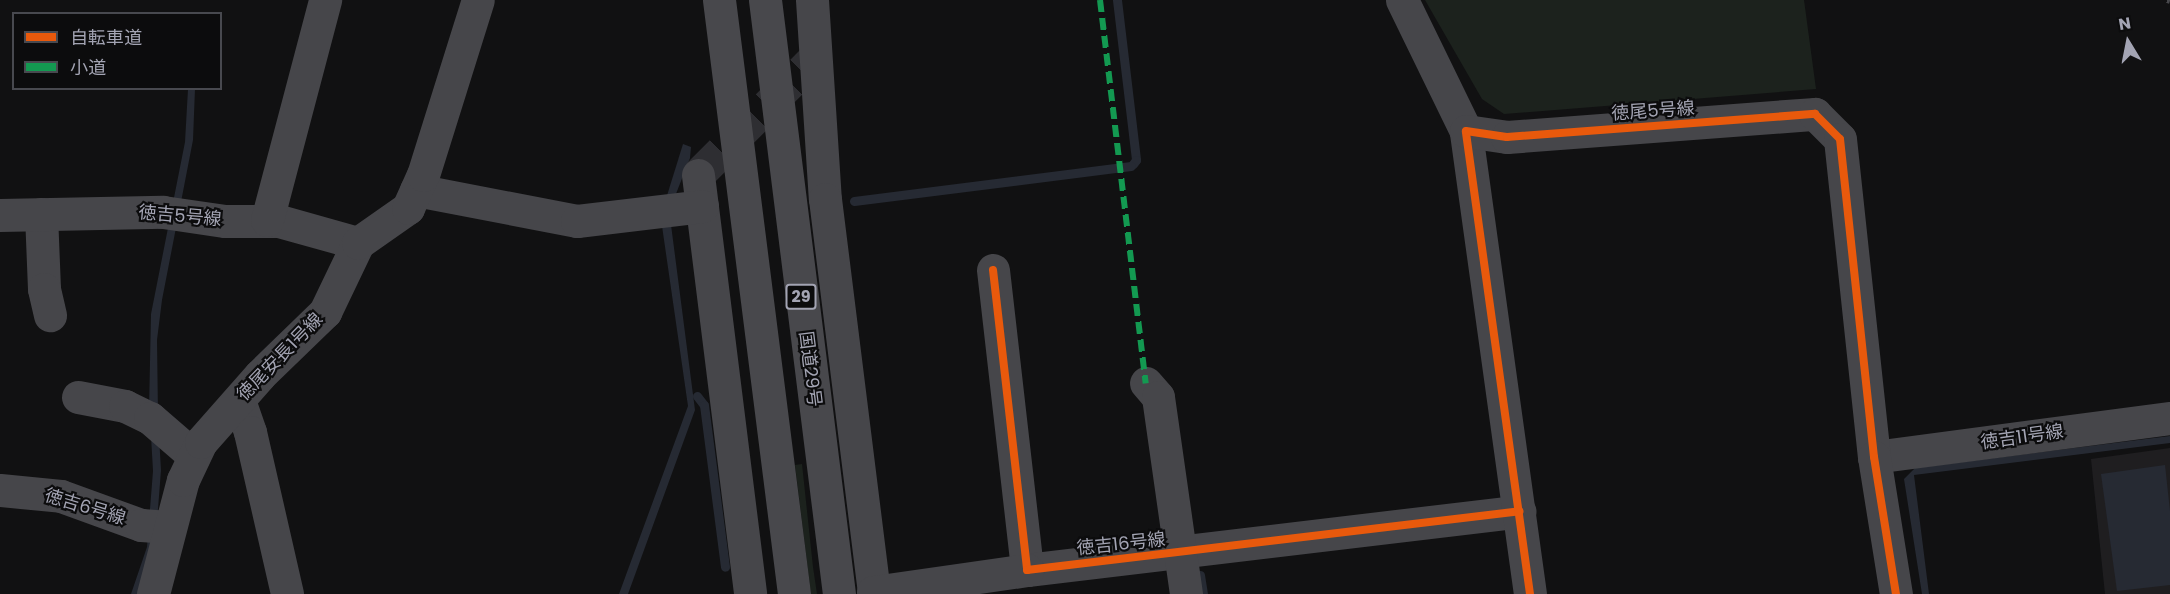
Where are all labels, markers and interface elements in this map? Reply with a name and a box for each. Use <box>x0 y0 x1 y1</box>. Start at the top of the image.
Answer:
text: N <box>2117 11 2133 36</box>
legend <box>12 12 222 90</box>
north arrow <box>2098 12 2158 72</box>
text: 自転車道 <box>70 25 142 50</box>
text: 小道 <box>70 55 106 80</box>
street label: 徳尾5号線 <box>1611 97 1695 125</box>
street label: 徳吉5号線 <box>138 202 222 230</box>
road number: 29 <box>784 284 818 310</box>
street label: 徳尾安長1号線 <box>233 309 327 405</box>
street label: 国道29号 <box>795 330 825 408</box>
street label: 徳吉11号線 <box>1979 420 2065 454</box>
street label: 徳吉6号線 <box>42 484 128 530</box>
street label: 徳吉16号線 <box>1076 529 1166 559</box>

